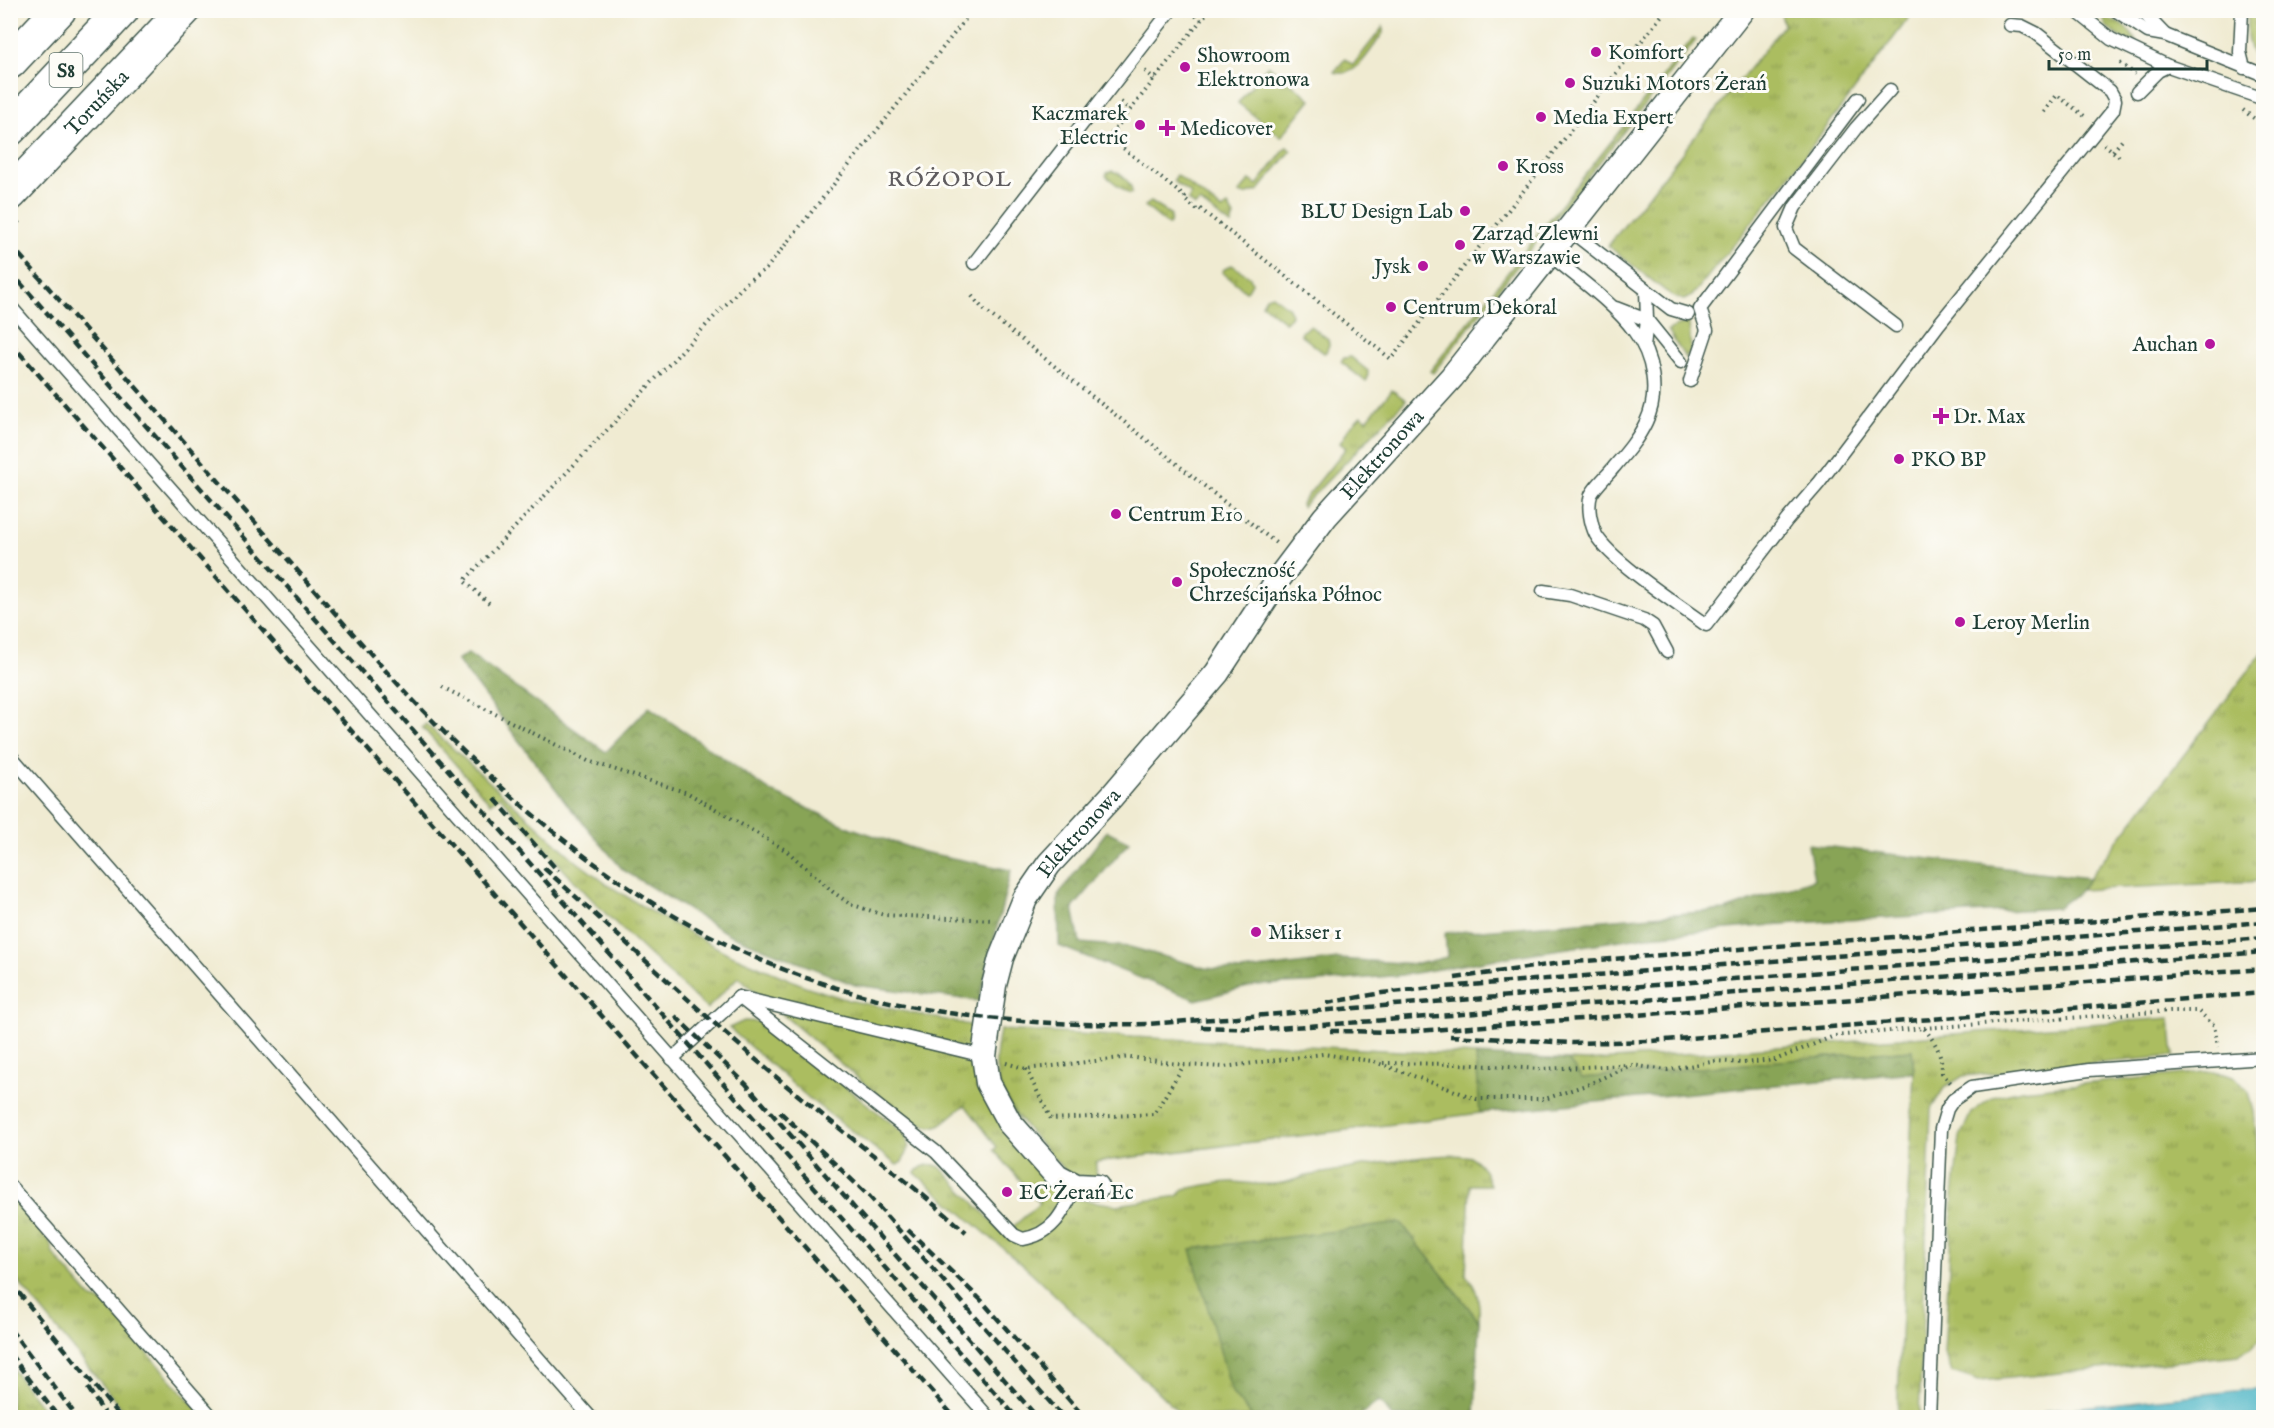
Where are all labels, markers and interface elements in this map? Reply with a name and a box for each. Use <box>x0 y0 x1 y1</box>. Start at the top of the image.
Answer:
scale bar <box>2049 33 2206 71</box>
place label: Komfort <box>1608 40 1684 67</box>
place label: Showroom Elektronowa <box>1197 43 1310 94</box>
text: 50 m <box>2058 44 2091 67</box>
marker: Komfort <box>1589 45 1603 59</box>
road number: S8 <box>50 53 82 87</box>
marker: Showroom Elektronowa <box>1178 60 1192 74</box>
street label: Toruńska <box>60 64 136 143</box>
place label: Suzuki Motors Żerań <box>1582 71 1767 98</box>
marker: Suzuki Motors Żerań <box>1563 76 1577 90</box>
place label: Kaczmarek Electric <box>1031 101 1129 152</box>
place label: Media Expert <box>1553 105 1673 132</box>
marker: Media Expert <box>1534 110 1548 124</box>
place label: Medicover <box>1180 116 1273 143</box>
marker: Kaczmarek Electric <box>1133 118 1147 132</box>
marker: Medicover <box>1158 119 1176 137</box>
place label: Kross <box>1515 154 1564 181</box>
marker: Kross <box>1496 159 1510 173</box>
district label: RÓŻOPOL <box>888 166 1012 194</box>
place label: BLU Design Lab <box>1300 199 1453 226</box>
marker: BLU Design Lab <box>1458 204 1472 218</box>
place label: Zarząd Zlewni w Warszawie <box>1472 221 1599 272</box>
marker: Zarząd Zlewni w Warszawie <box>1453 238 1467 252</box>
place label: Jysk <box>1372 254 1412 281</box>
marker: Jysk <box>1416 259 1430 273</box>
place label: Centrum Dekoral <box>1403 295 1557 322</box>
marker: Centrum Dekoral <box>1384 300 1398 314</box>
place label: Auchan <box>2131 332 2198 359</box>
marker: Auchan <box>2203 337 2217 351</box>
street label: Elektronowa <box>1335 404 1431 506</box>
place label: Dr. Max <box>1953 404 2025 431</box>
marker: Dr. Max <box>1934 409 1948 423</box>
place label: PKO BP <box>1911 447 1986 474</box>
marker: PKO BP <box>1892 452 1906 466</box>
place label: Centrum E10 <box>1128 502 1243 529</box>
marker: Centrum E10 <box>1109 507 1123 521</box>
place label: Społeczność Chrześcijańska Północ <box>1189 558 1382 609</box>
marker: Społeczność Chrześcijańska Północ <box>1170 575 1184 589</box>
place label: Leroy Merlin <box>1972 610 2090 637</box>
marker: Leroy Merlin <box>1953 615 1967 629</box>
street label: Elektronowa <box>1032 783 1128 883</box>
place label: Mikser 1 <box>1268 920 1342 947</box>
marker: Mikser 1 <box>1249 925 1263 939</box>
place label: EC Żerań Ec <box>1019 1180 1134 1207</box>
marker: EC Żerań Ec <box>1000 1185 1014 1199</box>

